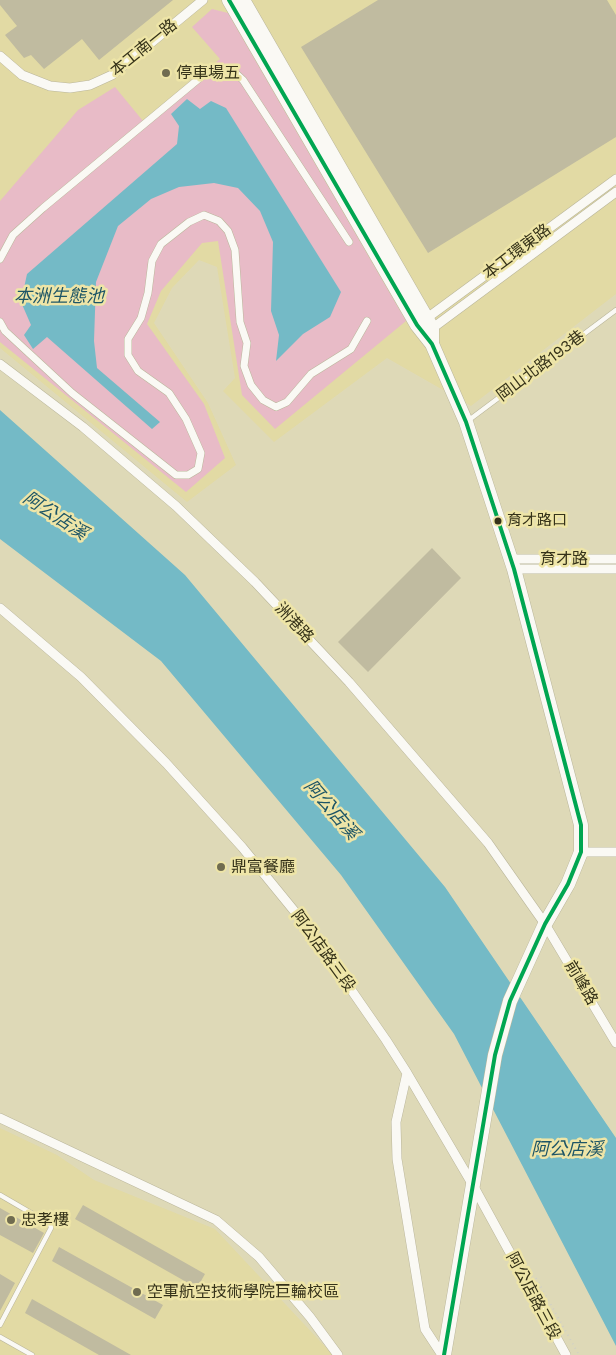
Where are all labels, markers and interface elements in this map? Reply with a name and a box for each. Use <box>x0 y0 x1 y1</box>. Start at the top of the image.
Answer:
street label: 本工南一路 <box>107 15 181 81</box>
place label: 停車場五 <box>176 63 240 83</box>
marker: 停車場五 <box>160 67 172 79</box>
street label: 本工環東路 <box>479 220 555 284</box>
water label: 本洲生態池 <box>14 286 104 308</box>
street label: 岡山北路193巷 <box>493 327 589 405</box>
water label: 阿公店溪 <box>19 487 91 545</box>
place label: 育才路口 <box>507 512 567 530</box>
marker: 育才路口 <box>493 516 503 526</box>
street label: 育才路 <box>540 549 588 569</box>
street label: 洲港路 <box>271 599 317 647</box>
water label: 阿公店溪 <box>299 776 363 844</box>
place label: 鼎富餐廳 <box>231 857 295 877</box>
marker: 鼎富餐廳 <box>215 861 227 873</box>
street label: 阿公店路三段 <box>287 907 359 995</box>
street label: 前峰路 <box>560 957 602 1009</box>
water label: 阿公店溪 <box>531 1139 603 1161</box>
place label: 忠孝樓 <box>21 1210 69 1230</box>
marker: 忠孝樓 <box>5 1214 17 1226</box>
street label: 阿公店路三段 <box>502 1249 564 1343</box>
place label: 空軍航空技術學院巨輪校區 <box>147 1282 339 1302</box>
marker: 空軍航空技術學院巨輪校區 <box>131 1286 143 1298</box>

